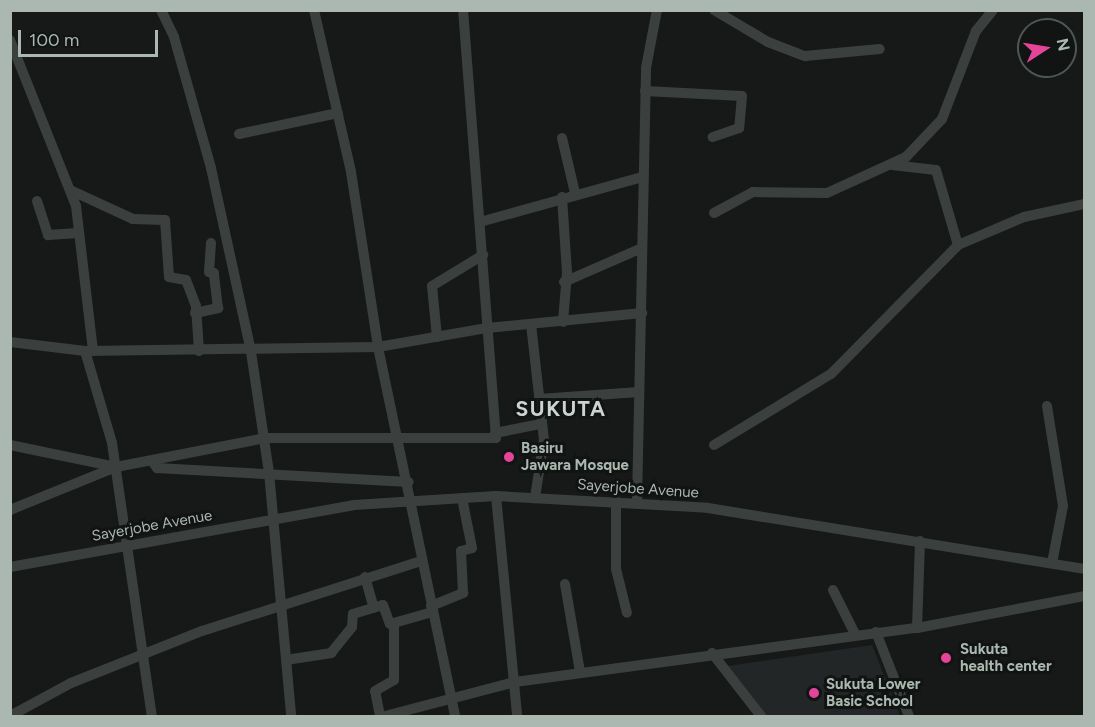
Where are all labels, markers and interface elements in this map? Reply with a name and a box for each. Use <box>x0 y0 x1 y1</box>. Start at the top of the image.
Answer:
scale bar <box>21 18 160 56</box>
north arrow <box>1017 18 1077 78</box>
text: 100 m <box>29 29 79 51</box>
text: N <box>1053 37 1074 53</box>
district label: SUKUTA <box>516 396 606 422</box>
place label: Basiru Jawara Mosque <box>521 439 629 474</box>
marker: Basiru Jawara Mosque <box>502 450 516 464</box>
street label: Sayerjobe Avenue <box>577 476 699 502</box>
street label: Sayerjobe Avenue <box>90 507 214 545</box>
place label: Sukuta health center <box>960 640 1052 675</box>
marker: Sukuta health center <box>937 649 955 667</box>
place label: Sukuta Lower Basic School <box>826 675 920 710</box>
marker: Sukuta Lower Basic School <box>807 686 821 700</box>

